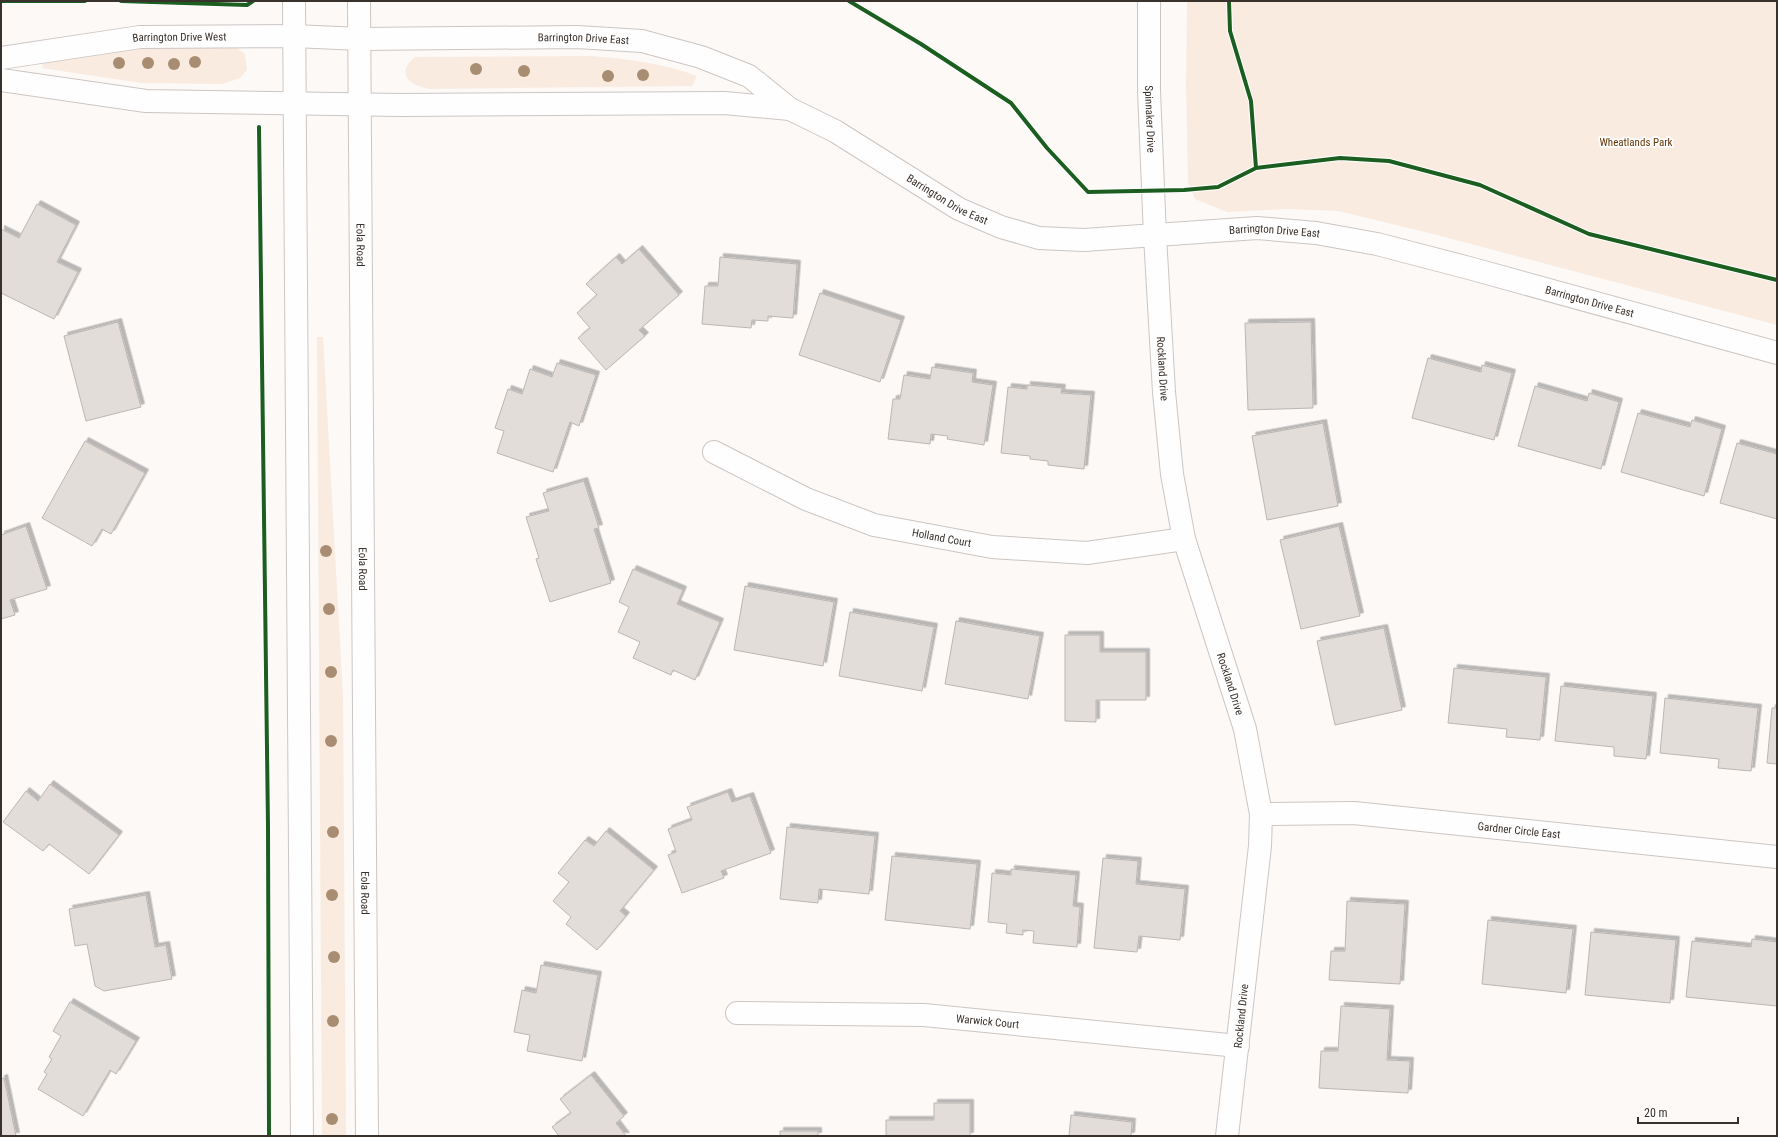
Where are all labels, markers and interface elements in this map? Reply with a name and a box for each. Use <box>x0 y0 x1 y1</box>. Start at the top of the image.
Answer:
street label: Barrington Drive West <box>132 30 226 45</box>
street label: Barrington Drive East <box>538 31 629 47</box>
street label: Spinnaker Drive <box>1142 85 1158 153</box>
park label: Wheatlands Park <box>1599 136 1673 149</box>
street label: Barrington Drive East <box>904 172 990 228</box>
street label: Barrington Drive East <box>1228 222 1321 241</box>
street label: Eola Road <box>354 223 367 267</box>
street label: Barrington Drive East <box>1544 283 1635 320</box>
street label: Rockland Drive <box>1154 336 1171 402</box>
street label: Holland Court <box>911 526 972 550</box>
street label: Eola Road <box>356 547 369 591</box>
street label: Rockland Drive <box>1214 651 1246 717</box>
street label: Gardner Circle East <box>1477 820 1561 841</box>
street label: Eola Road <box>358 871 371 915</box>
street label: Rockland Drive <box>1232 983 1251 1049</box>
street label: Warwick Court <box>956 1012 1020 1031</box>
scale bar <box>1638 1099 1738 1125</box>
text: 20 m <box>1644 1106 1668 1120</box>

